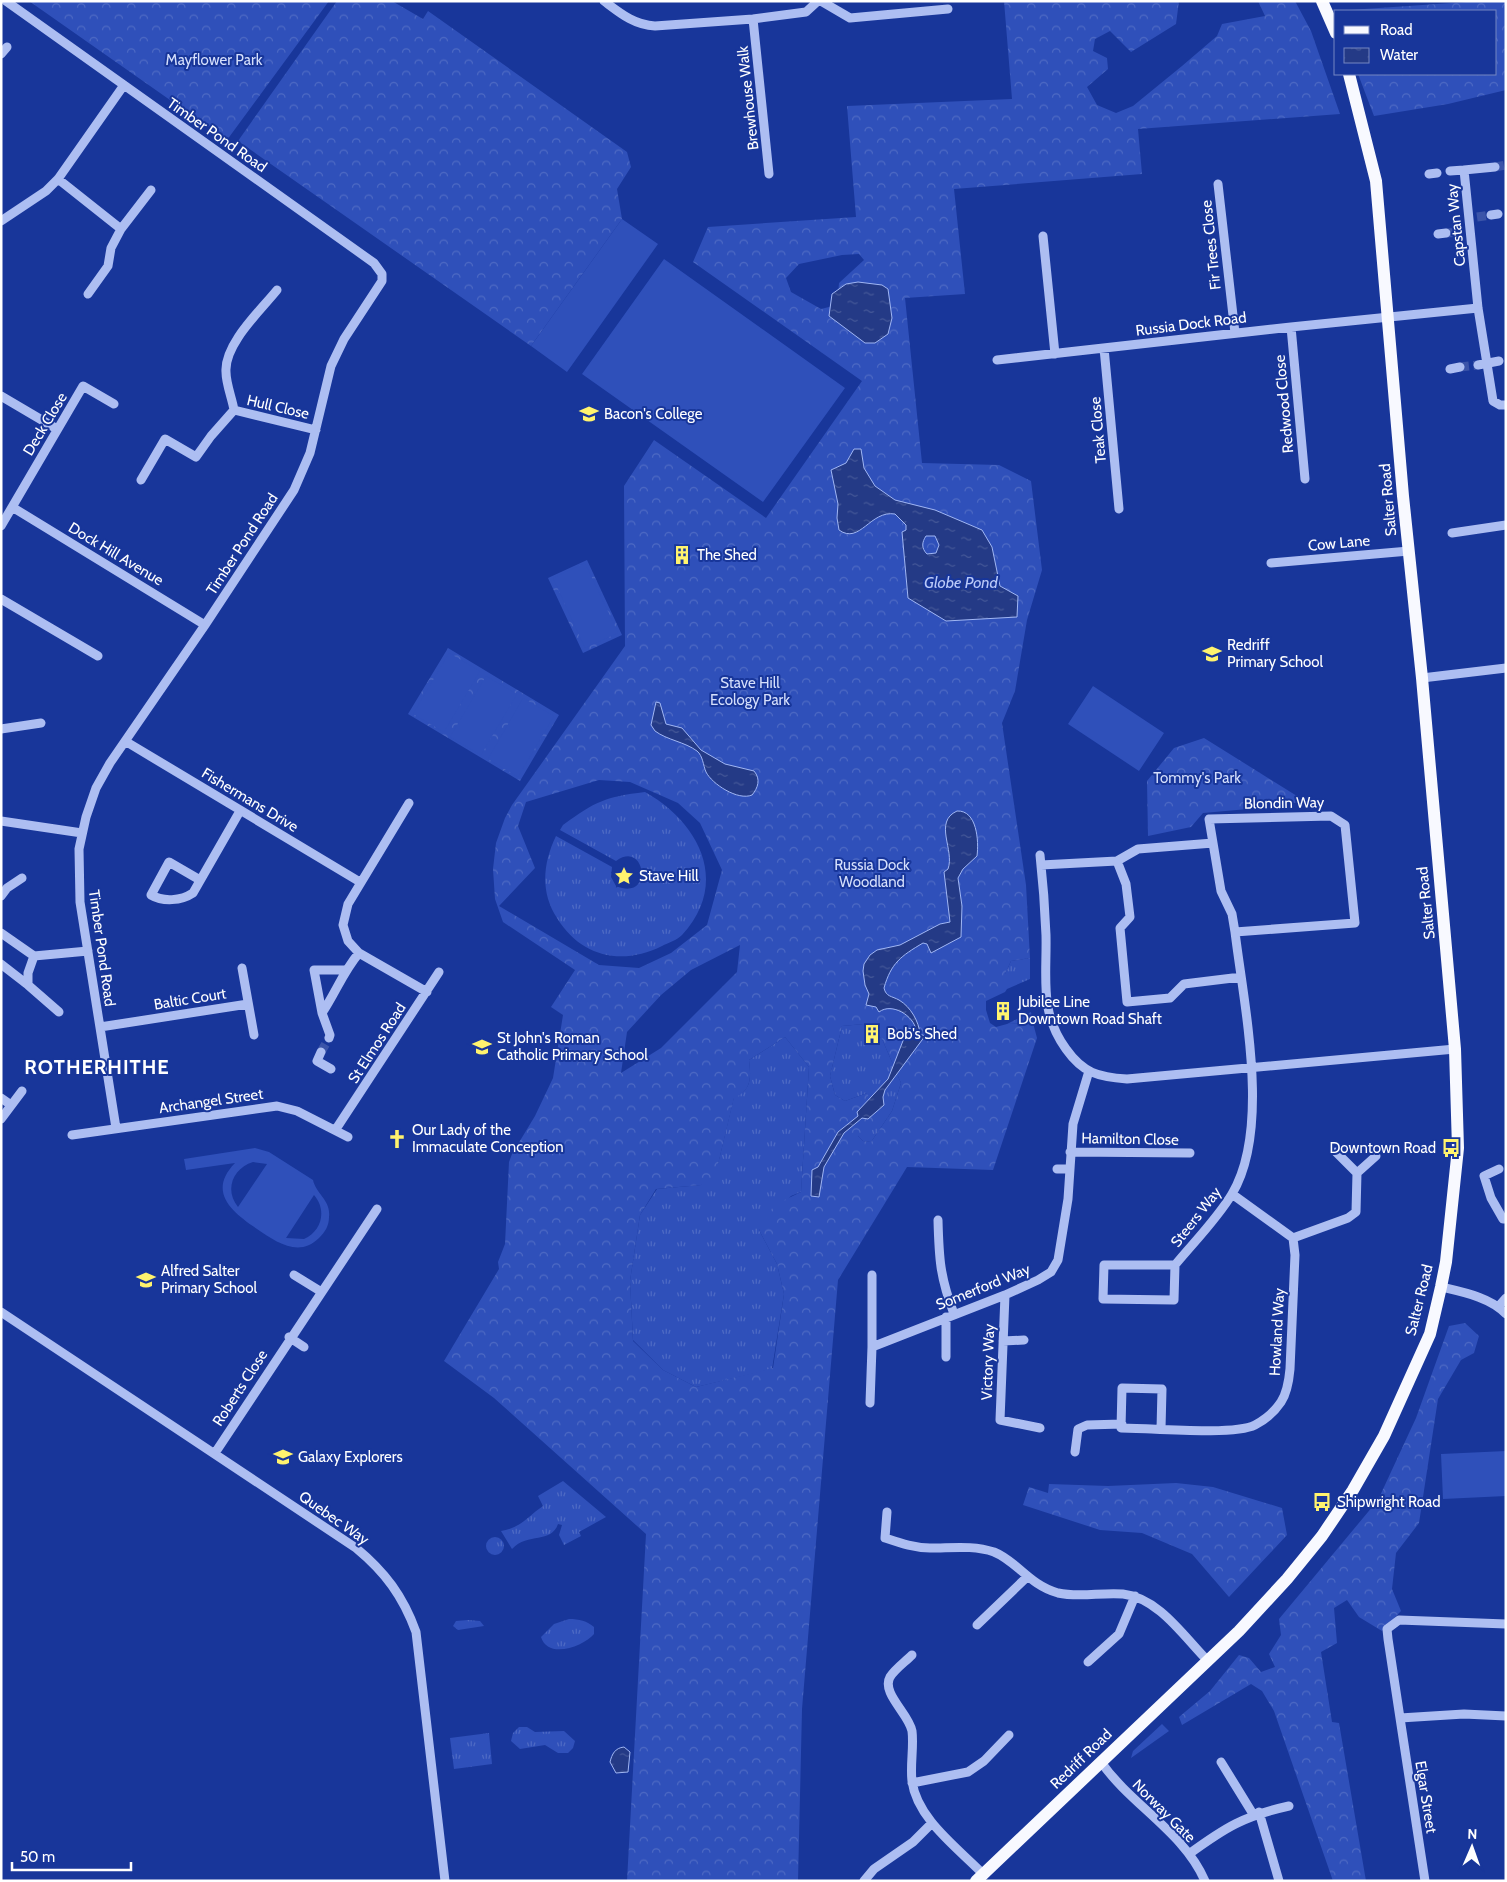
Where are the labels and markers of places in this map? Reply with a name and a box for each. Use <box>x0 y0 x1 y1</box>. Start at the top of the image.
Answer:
school or university icon: Bacon's College <box>578 403 600 425</box>
place label: Bacon's College <box>604 405 703 423</box>
building icon: The Shed <box>671 544 693 566</box>
place label: The Shed <box>697 546 757 564</box>
place label: Redriff Primary School <box>1227 636 1324 671</box>
school or university icon: Redriff Primary School <box>1201 643 1223 665</box>
place icon: Stave Hill <box>613 865 635 887</box>
place label: Stave Hill <box>639 867 699 885</box>
place label: Jubilee Line Downtown Road Shaft <box>1017 993 1162 1028</box>
building icon: Jubilee Line Downtown Road Shaft <box>992 1000 1014 1022</box>
building icon: Bob's Shed <box>861 1023 883 1045</box>
place label: Bob's Shed <box>887 1025 957 1043</box>
place label: St John's Roman Catholic Primary School <box>497 1029 648 1064</box>
school or university icon: St John's Roman Catholic Primary School <box>471 1036 493 1058</box>
place label: Our Lady of the Immaculate Conception <box>412 1121 564 1156</box>
church icon: Our Lady of the Immaculate Conception <box>386 1128 408 1150</box>
bus stop icon: Downtown Road <box>1440 1137 1462 1159</box>
place label: Downtown Road <box>1330 1139 1436 1157</box>
place label: Alfred Salter Primary School <box>161 1262 258 1297</box>
school or university icon: Alfred Salter Primary School <box>135 1269 157 1291</box>
school or university icon: Galaxy Explorers <box>272 1446 294 1468</box>
place label: Galaxy Explorers <box>298 1448 403 1466</box>
bus stop icon: Shipwright Road <box>1311 1491 1333 1513</box>
place label: Shipwright Road <box>1337 1493 1441 1511</box>

